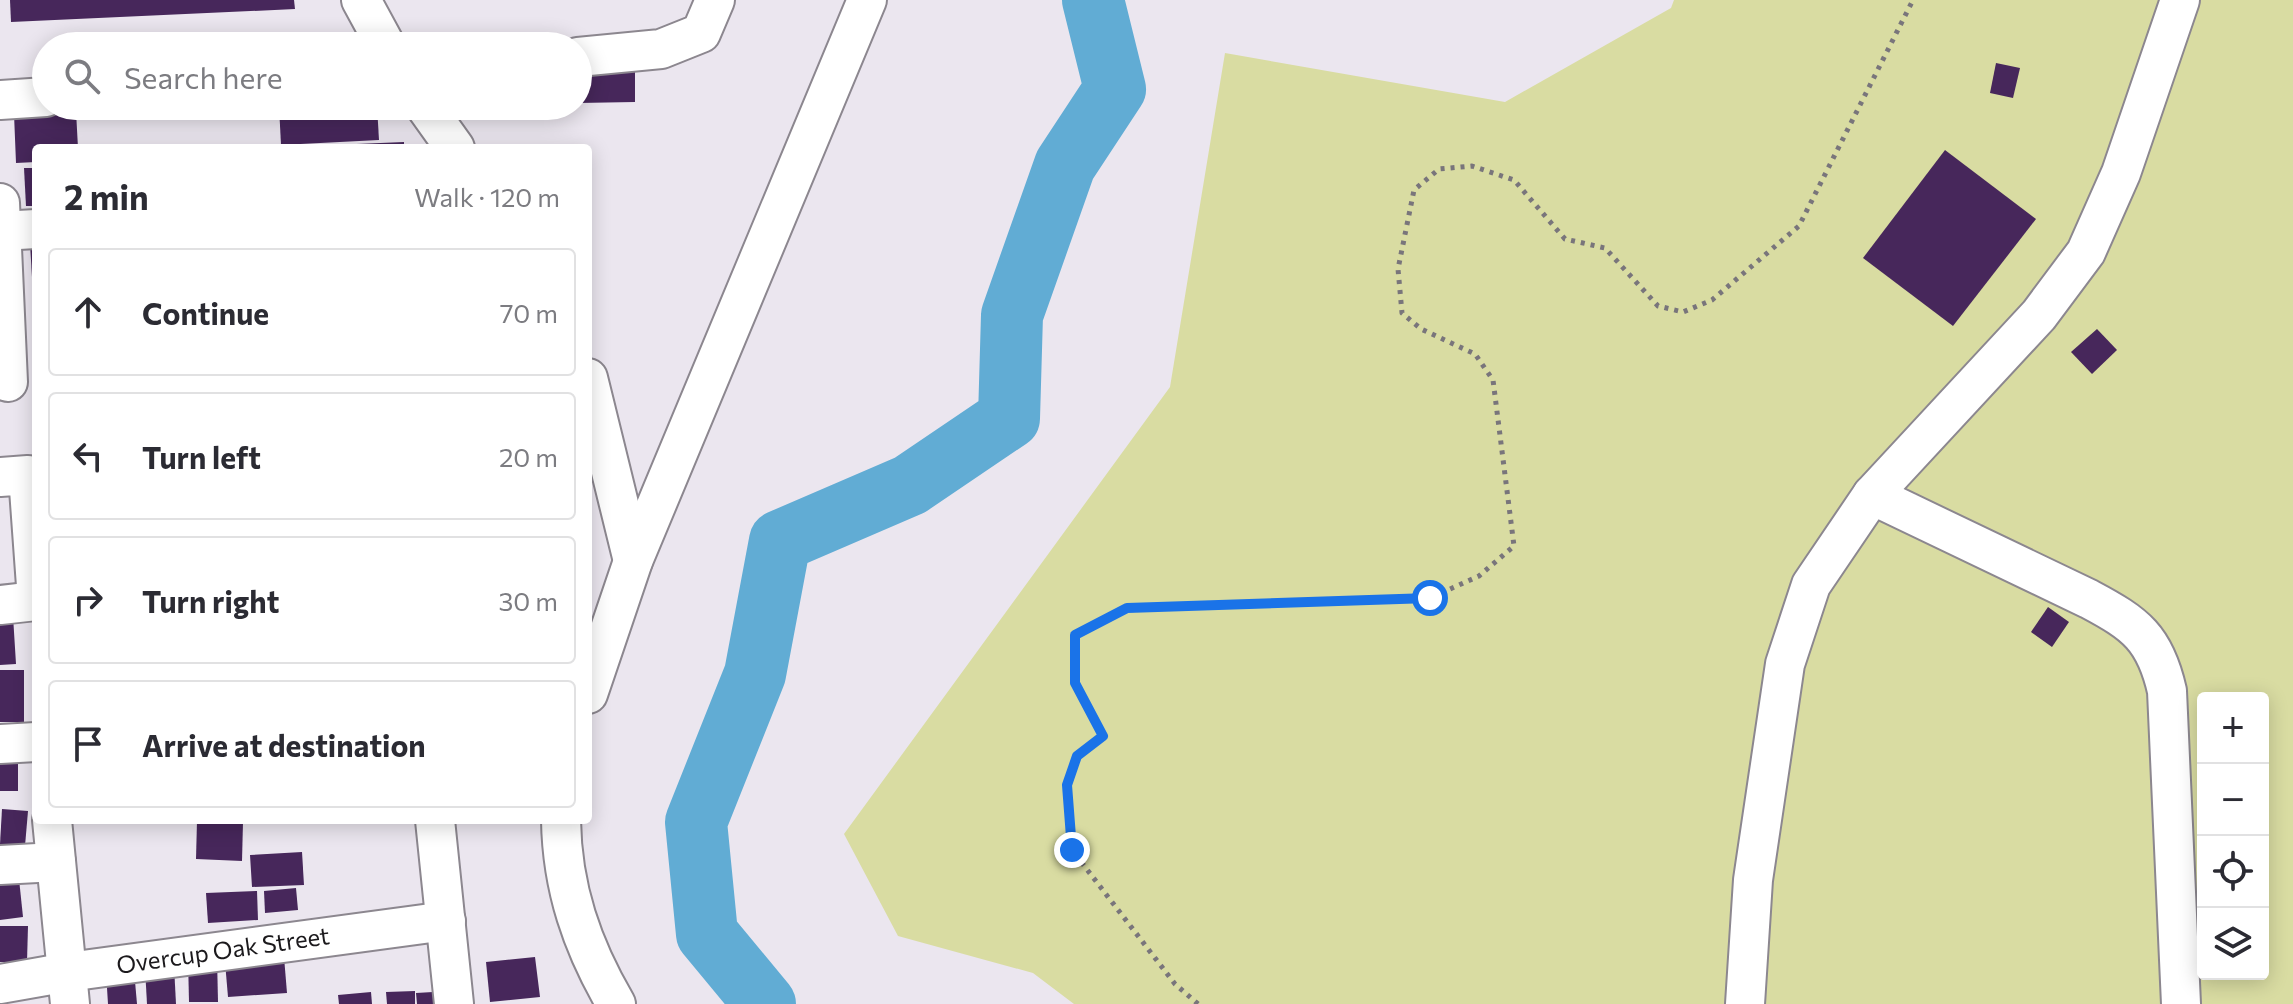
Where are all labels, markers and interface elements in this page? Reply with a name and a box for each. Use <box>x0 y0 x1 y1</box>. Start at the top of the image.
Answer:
search box <box>32 32 592 120</box>
icon: search <box>60 54 104 98</box>
text: Search here <box>124 58 283 95</box>
text: 2 min <box>64 175 149 217</box>
text: Walk · 120 m <box>414 181 560 212</box>
icon: ahead <box>66 290 110 334</box>
text: Continue <box>142 294 269 331</box>
text: 70 m <box>500 297 558 328</box>
icon: left <box>66 434 110 478</box>
text: Turn left <box>142 438 261 475</box>
text: 20 m <box>499 441 558 472</box>
icon: right <box>66 578 110 622</box>
route start <box>1412 580 1448 616</box>
text: Turn right <box>142 582 279 619</box>
text: 30 m <box>499 585 558 616</box>
map controls <box>2197 692 2269 980</box>
button: + <box>2197 692 2269 764</box>
icon: arrive <box>66 722 110 766</box>
text: Arrive at destination <box>142 726 426 763</box>
button: − <box>2197 764 2269 836</box>
route end <box>1054 832 1090 868</box>
button: locate <box>2197 836 2269 908</box>
button: layers <box>2197 908 2269 980</box>
street label: Overcup Oak Street <box>114 920 331 979</box>

